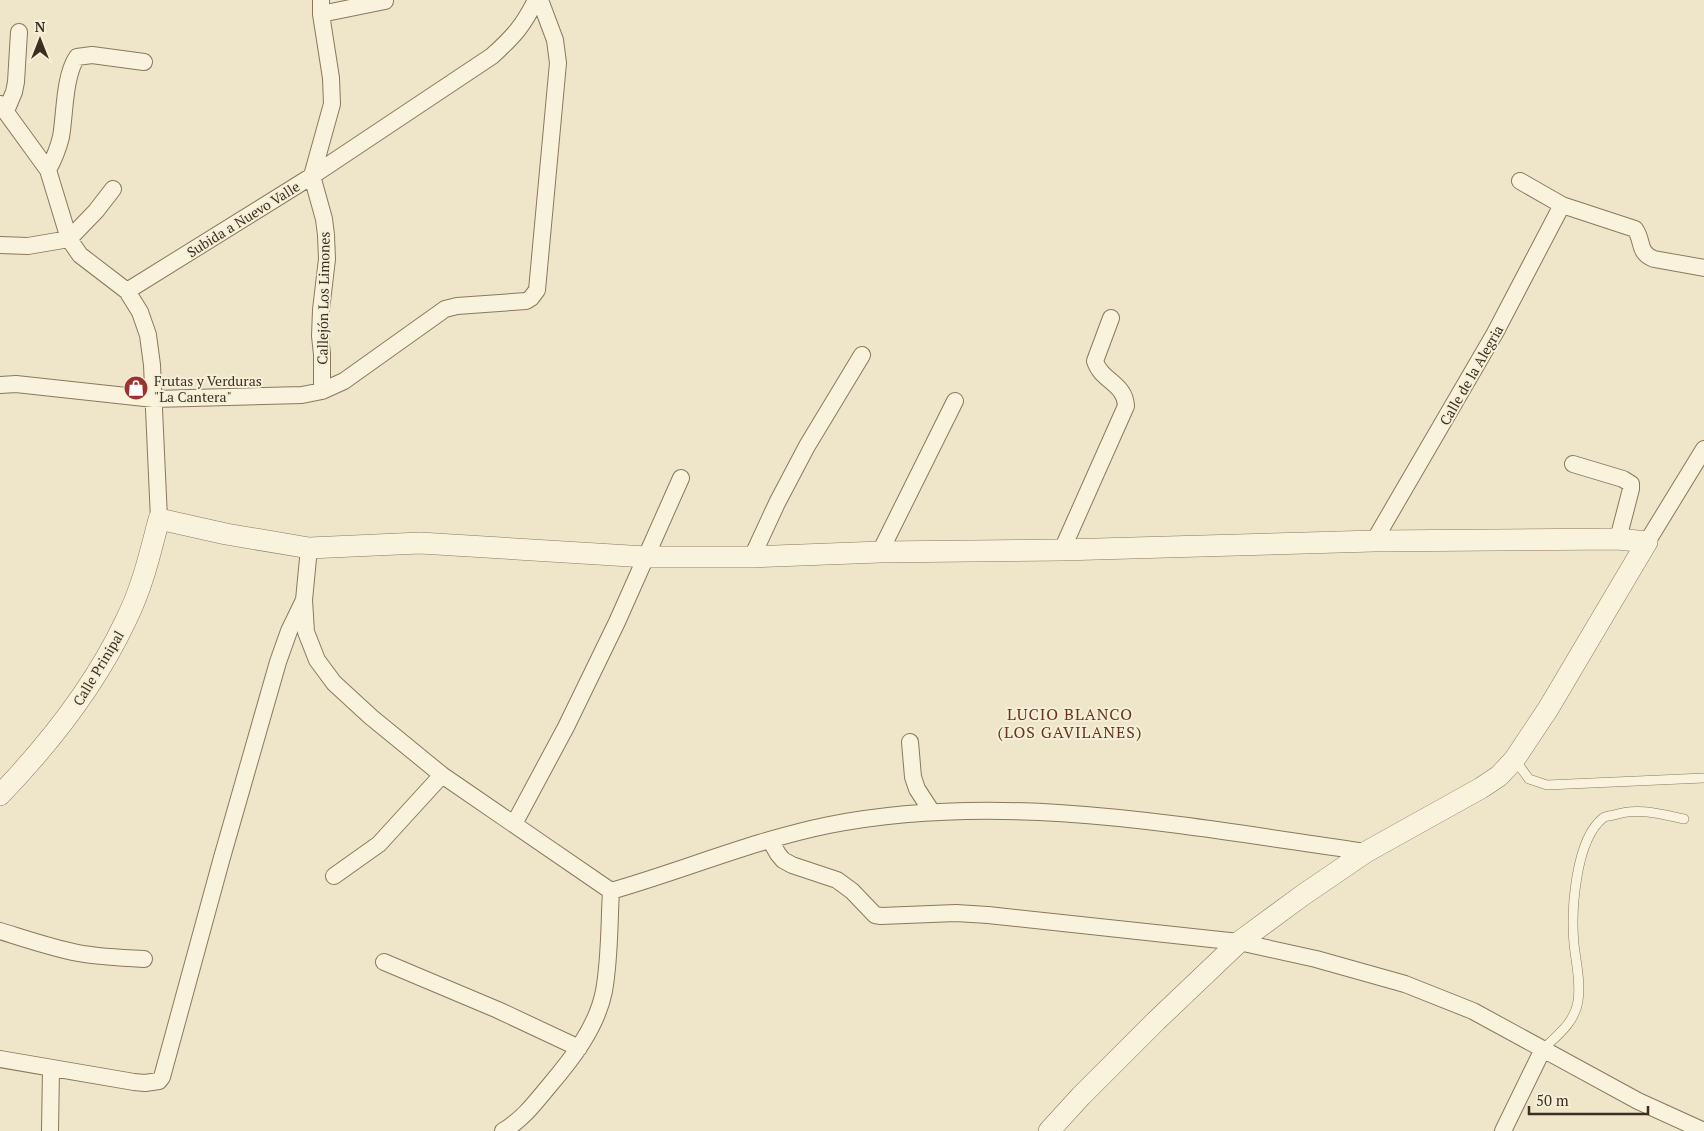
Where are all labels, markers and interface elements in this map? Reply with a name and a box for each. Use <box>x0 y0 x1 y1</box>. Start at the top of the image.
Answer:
north arrow <box>15 15 65 65</box>
text: N <box>35 17 46 36</box>
street label: Subida a Nuevo Valle <box>183 177 303 261</box>
street label: Callejón Los Limones <box>312 231 334 365</box>
street label: Calle de la Alegria <box>1435 322 1507 428</box>
place label: Frutas y Verduras "La Cantera" <box>154 371 262 406</box>
shop icon: Frutas y Verduras "La Cantera" <box>123 375 149 401</box>
street label: Calle Prinipal <box>68 627 128 709</box>
district label: LUCIO BLANCO (LOS GAVILANES) <box>998 703 1142 743</box>
scale bar <box>1529 1084 1648 1116</box>
text: 50 m <box>1536 1090 1569 1110</box>

